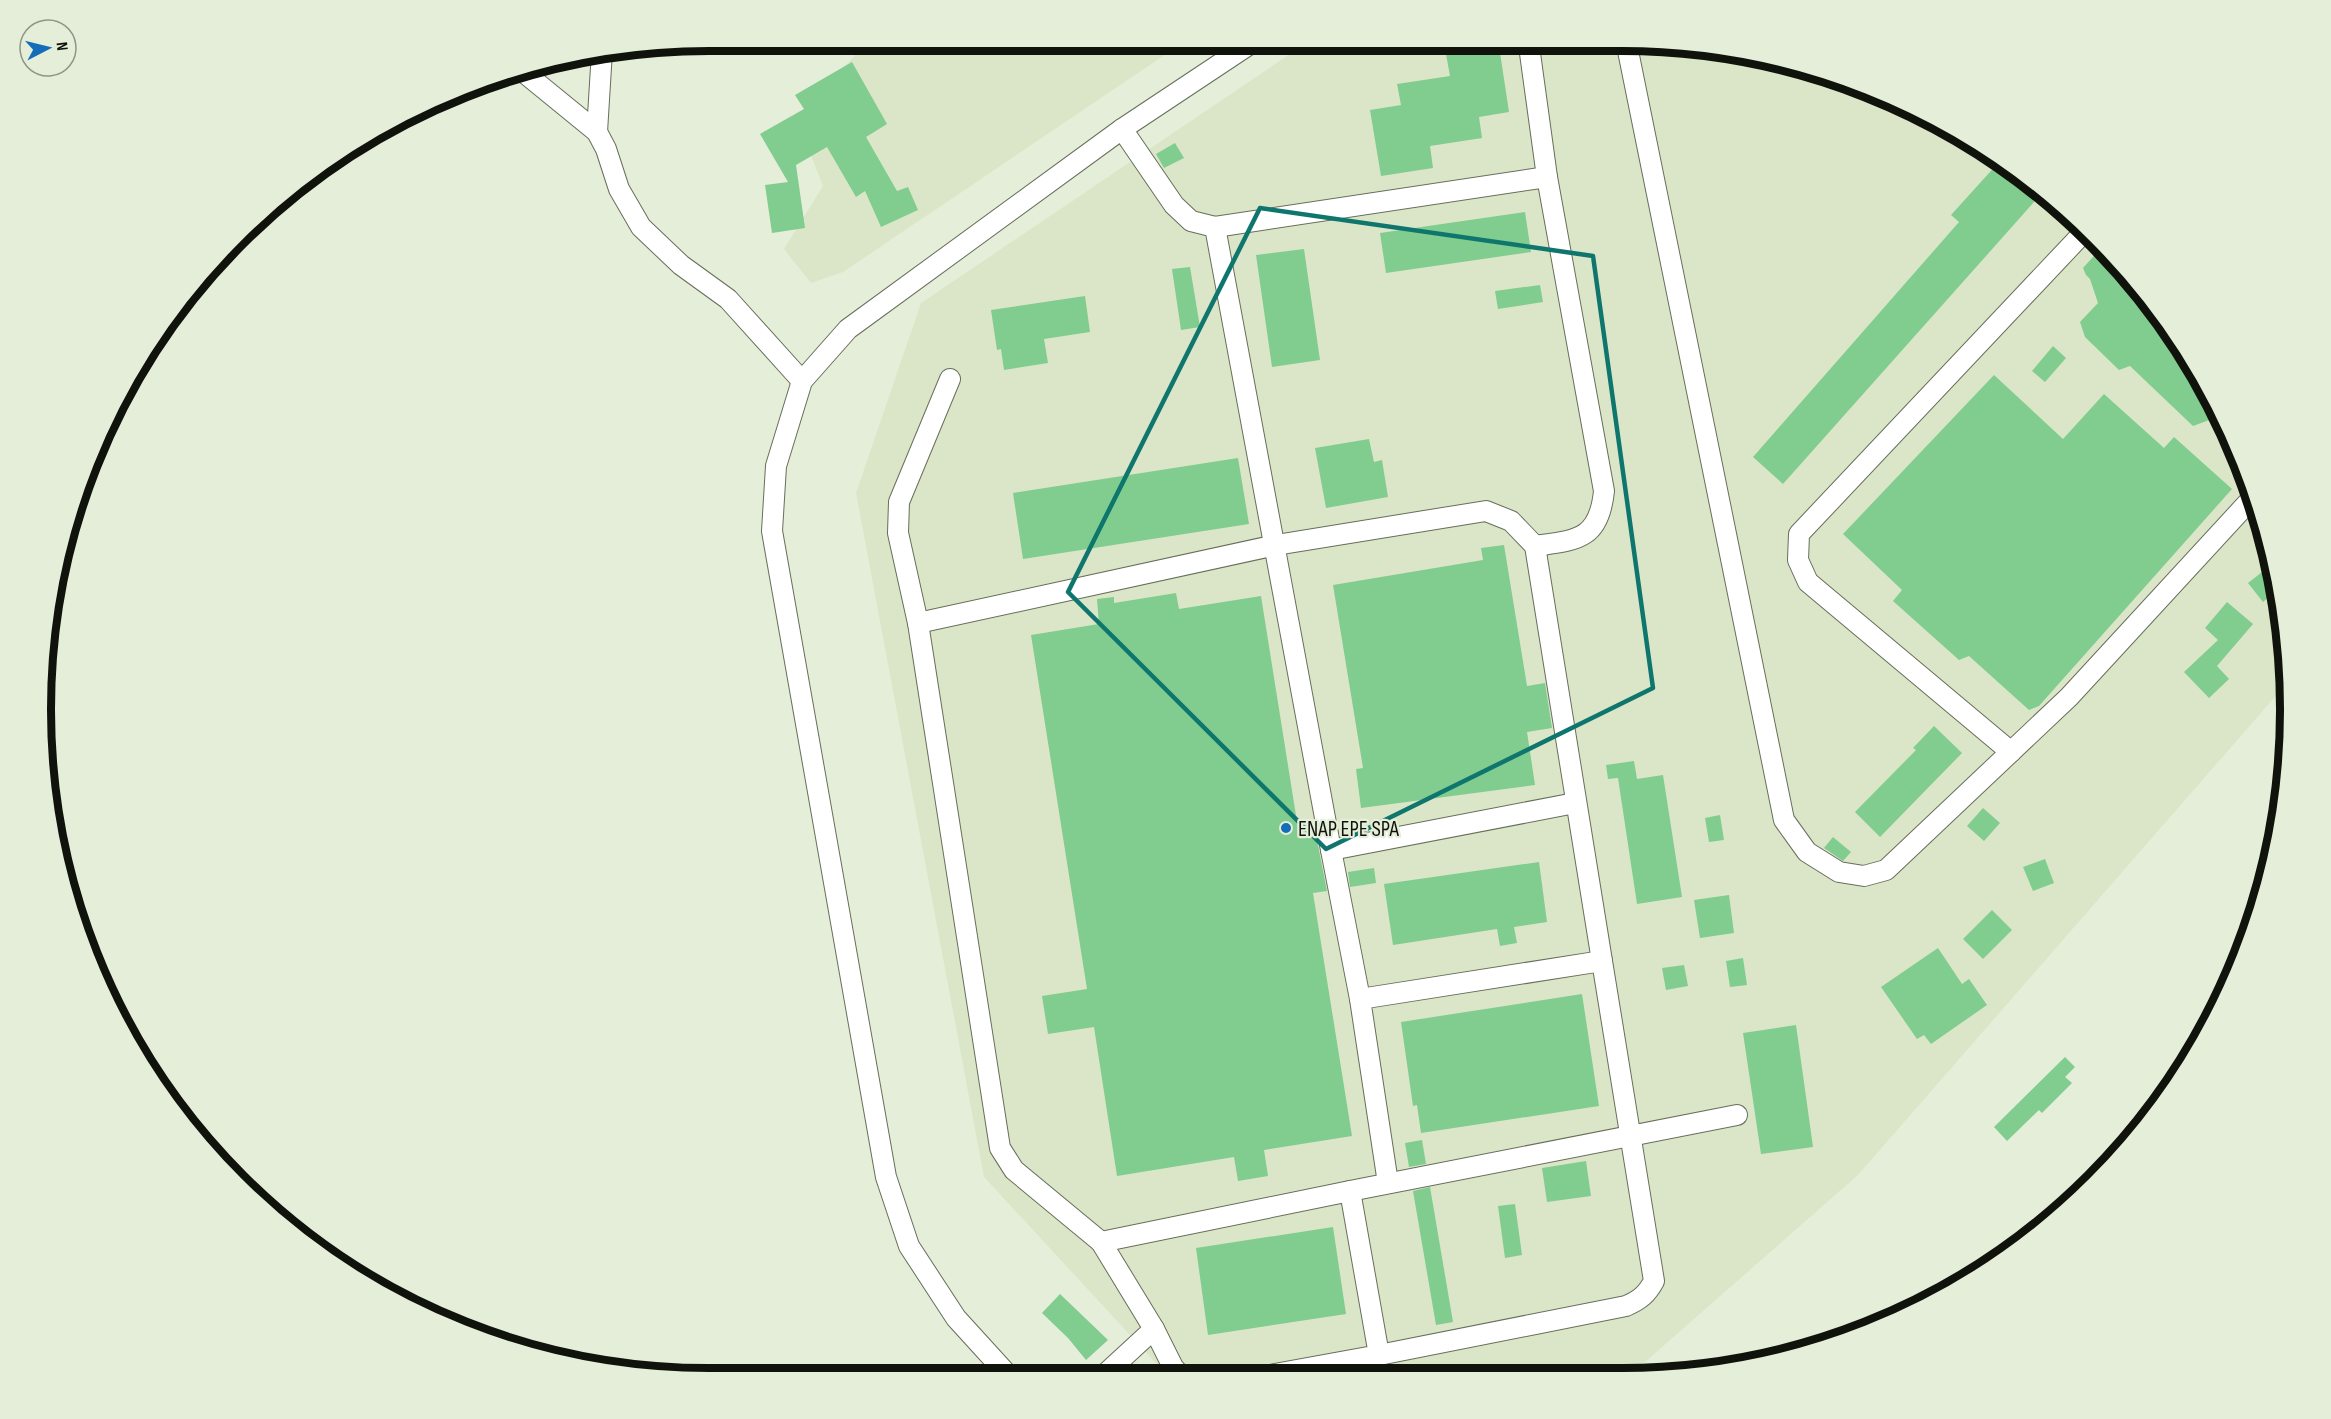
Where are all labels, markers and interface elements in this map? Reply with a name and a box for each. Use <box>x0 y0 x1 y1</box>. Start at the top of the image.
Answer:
north arrow <box>18 18 78 78</box>
text: N <box>51 41 71 52</box>
place label: ENAP EPE SPA <box>1298 816 1400 843</box>
marker: ENAP EPE SPA <box>1279 821 1293 835</box>

